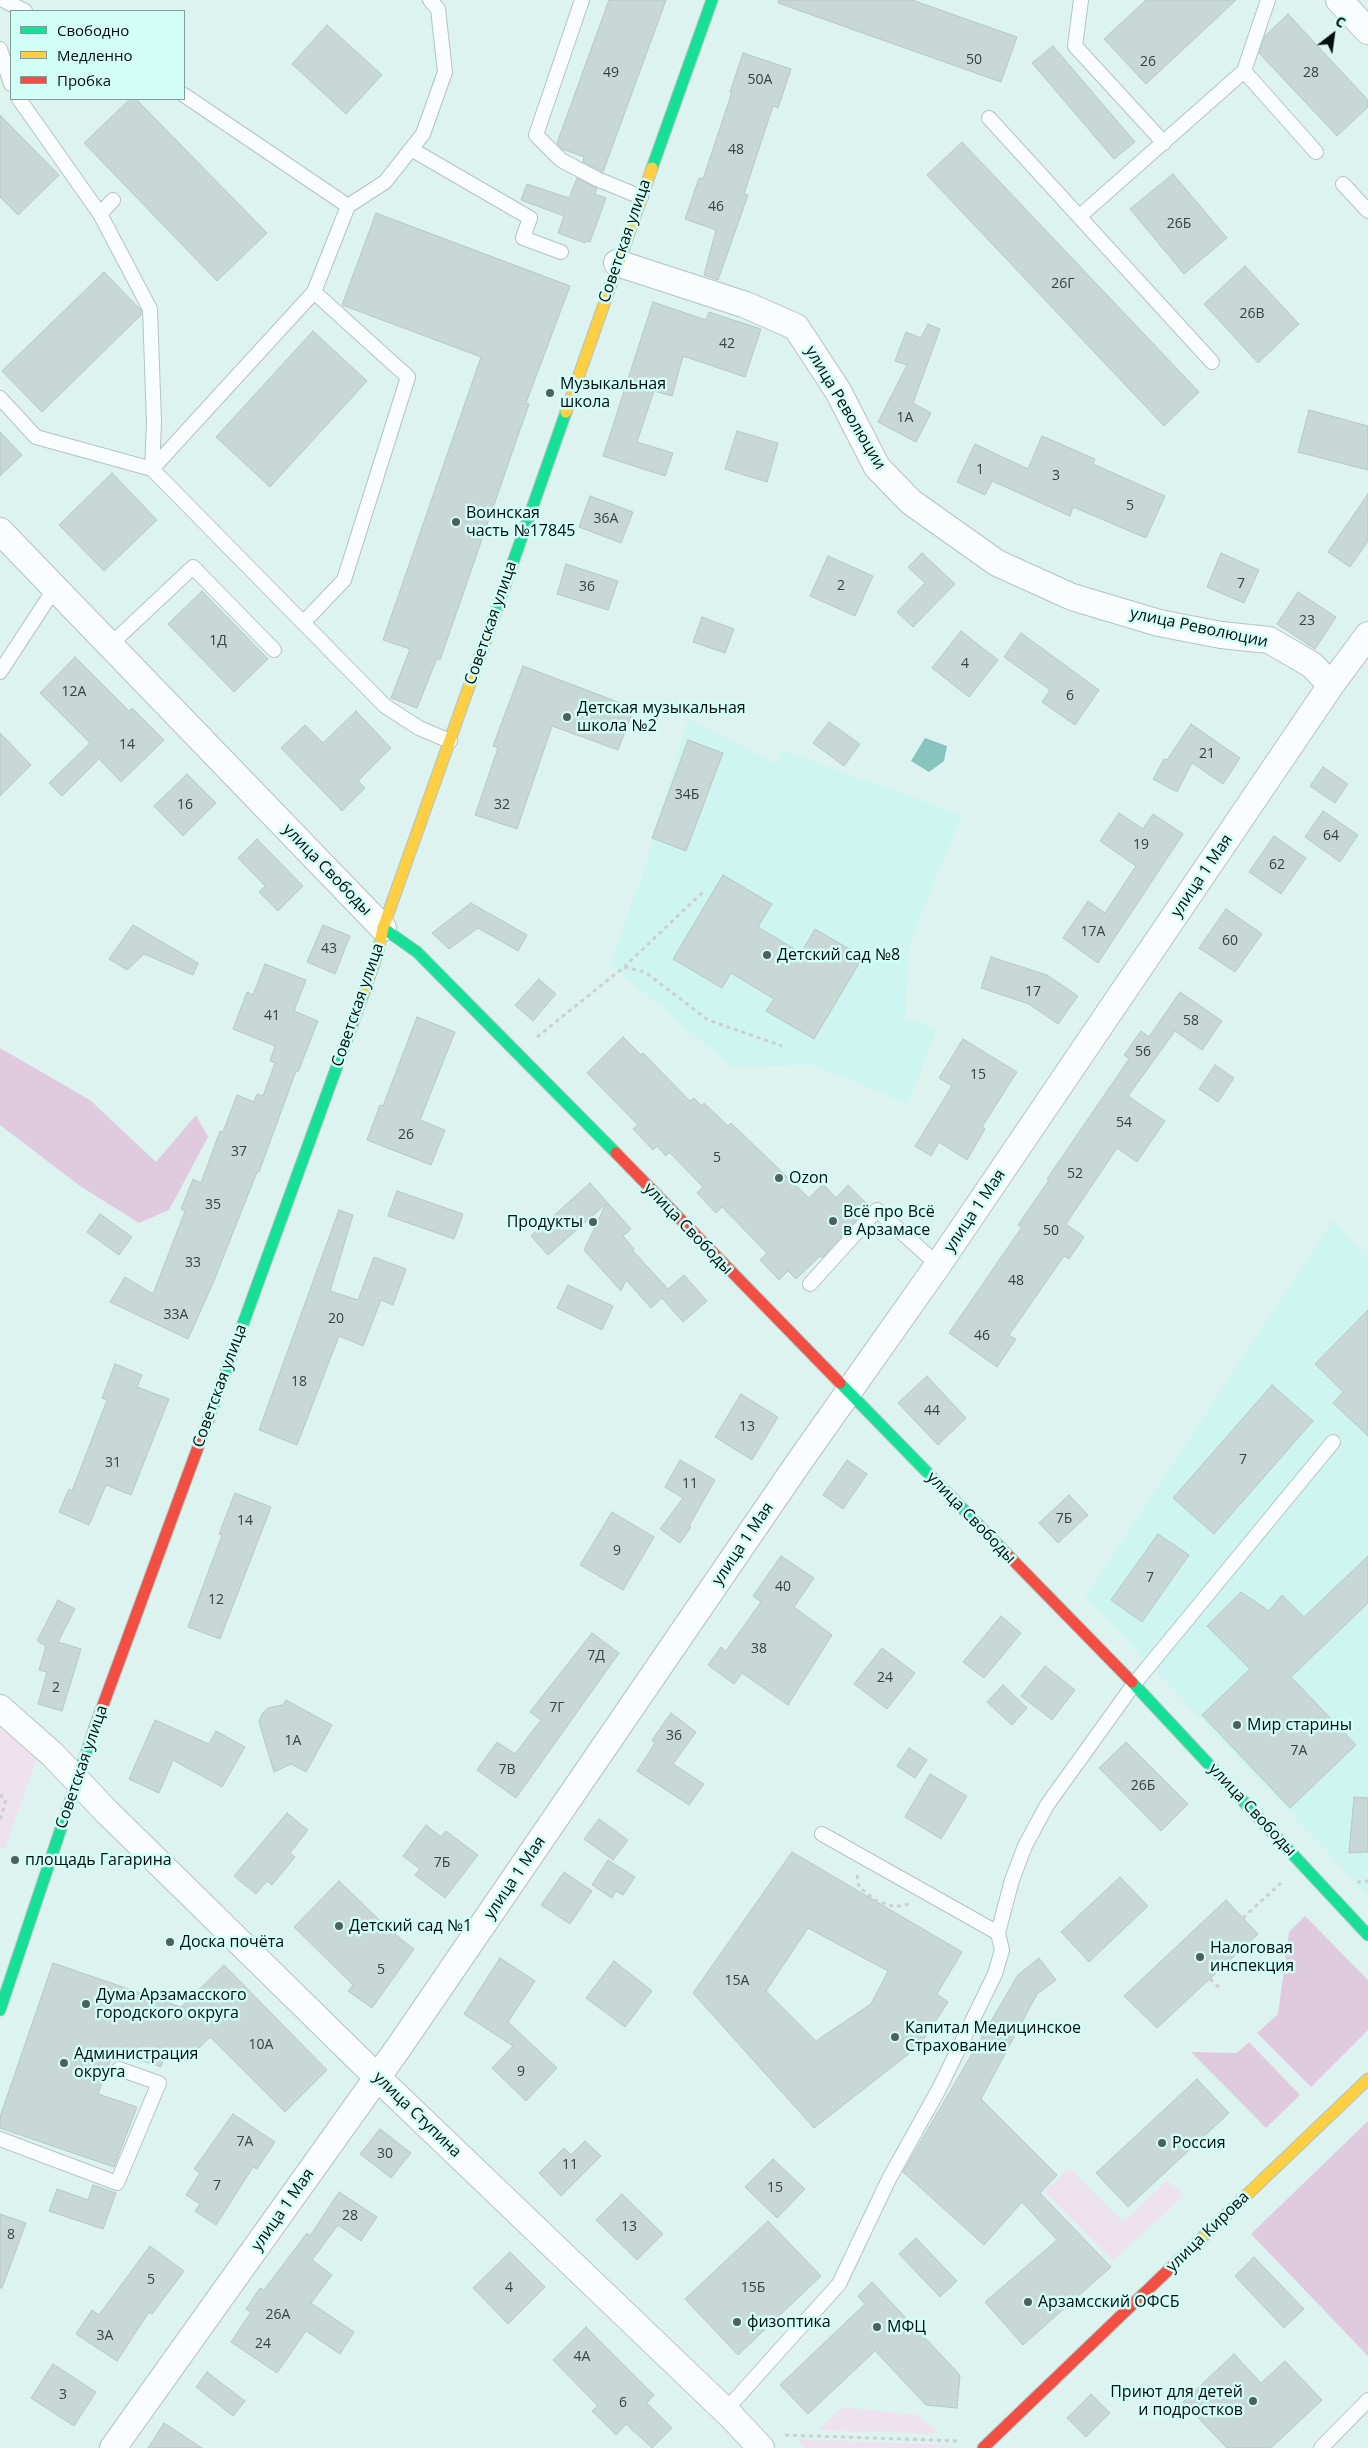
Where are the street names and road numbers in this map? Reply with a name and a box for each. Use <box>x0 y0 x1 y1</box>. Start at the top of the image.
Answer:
street label: Советская улица <box>595 177 655 305</box>
street label: улица Революции <box>801 343 889 473</box>
street label: Советская улица <box>461 559 521 687</box>
street label: улица Революции <box>1128 604 1270 652</box>
street label: улица Свободы <box>278 820 376 920</box>
street label: улица 1 Мая <box>1167 831 1237 921</box>
street label: Советская улица <box>328 941 388 1069</box>
street label: улица 1 Мая <box>940 1166 1010 1256</box>
street label: улица Свободы <box>639 1179 737 1279</box>
street label: Советская улица <box>189 1322 251 1450</box>
street label: улица Свободы <box>922 1468 1020 1568</box>
street label: улица 1 Мая <box>708 1499 778 1589</box>
street label: Советская улица <box>52 1703 112 1831</box>
street label: улица Свободы <box>1204 1760 1300 1860</box>
street label: улица 1 Мая <box>480 1833 550 1923</box>
street label: улица Ступина <box>369 2068 465 2162</box>
street label: улица 1 Мая <box>248 2165 318 2255</box>
street label: улица Кирова <box>1163 2188 1253 2276</box>

